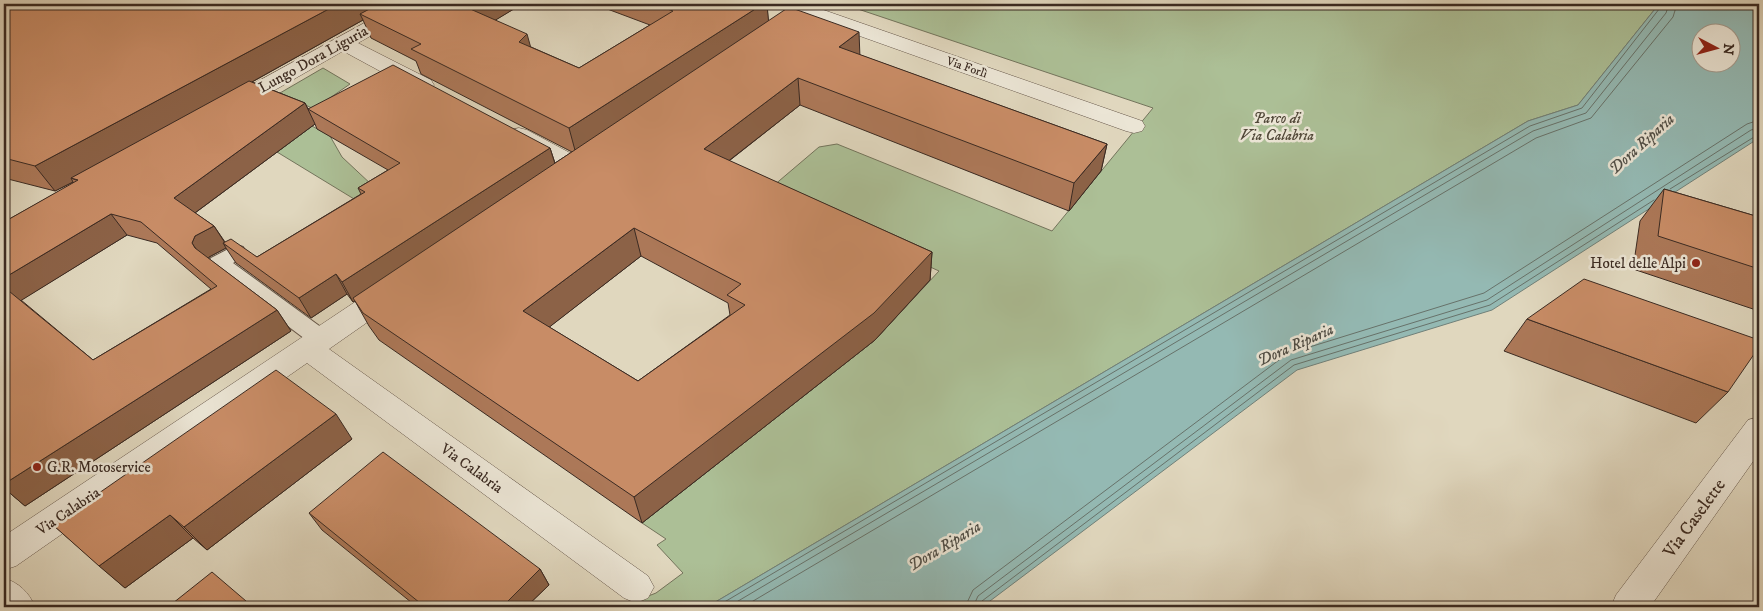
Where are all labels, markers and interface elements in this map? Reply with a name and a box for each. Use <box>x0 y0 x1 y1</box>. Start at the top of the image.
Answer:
street label: Lungo Dora Liguria <box>255 21 372 97</box>
north arrow <box>1690 22 1740 72</box>
text: N <box>1718 43 1737 56</box>
street label: Via Forlì <box>944 53 989 81</box>
park label: Parco di Via Calabria <box>1240 109 1314 145</box>
water label: Dora Riparia <box>1605 109 1679 178</box>
place label: Hotel delle Alpi <box>1590 254 1686 273</box>
marker: Hotel delle Alpi <box>1690 257 1702 269</box>
water label: Dora Riparia <box>1254 319 1337 371</box>
street label: Via Calabria <box>436 439 507 498</box>
place label: G.R. Motoservice <box>47 458 151 477</box>
marker: G.R. Motoservice <box>31 461 43 473</box>
street label: Via Caselette <box>1658 475 1731 563</box>
street label: Via Calabria <box>32 483 104 540</box>
water label: Dora Riparia <box>905 516 985 575</box>

